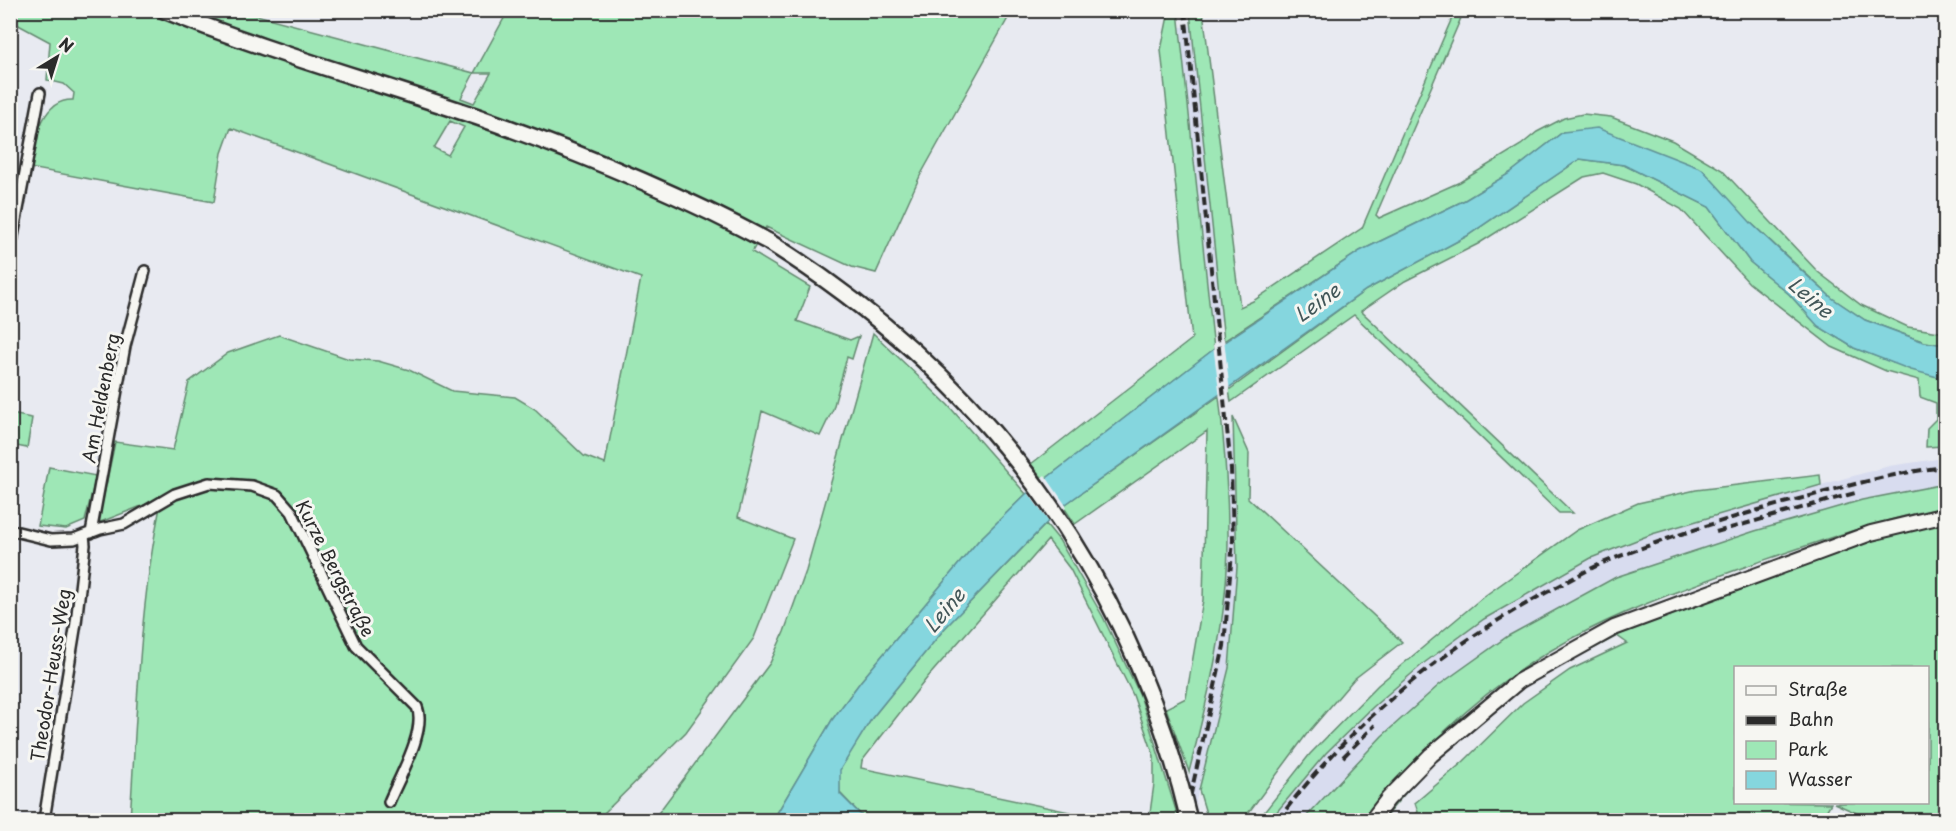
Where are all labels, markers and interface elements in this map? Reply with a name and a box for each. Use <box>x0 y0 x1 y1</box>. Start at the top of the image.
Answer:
north arrow <box>27 27 87 87</box>
text: N <box>54 31 79 58</box>
water label: Leine <box>1782 269 1841 325</box>
water label: Leine <box>1288 275 1347 329</box>
street label: Am Heldenberg <box>74 331 126 465</box>
street label: Kurze Bergstraße <box>290 495 382 641</box>
water label: Leine <box>916 580 972 639</box>
street label: Theodor-Heuss-Weg <box>23 587 77 763</box>
legend <box>1734 666 1929 804</box>
text: Straße <box>1788 675 1848 702</box>
text: Bahn <box>1788 705 1834 732</box>
text: Park <box>1788 735 1828 762</box>
text: Wasser <box>1788 765 1853 792</box>

